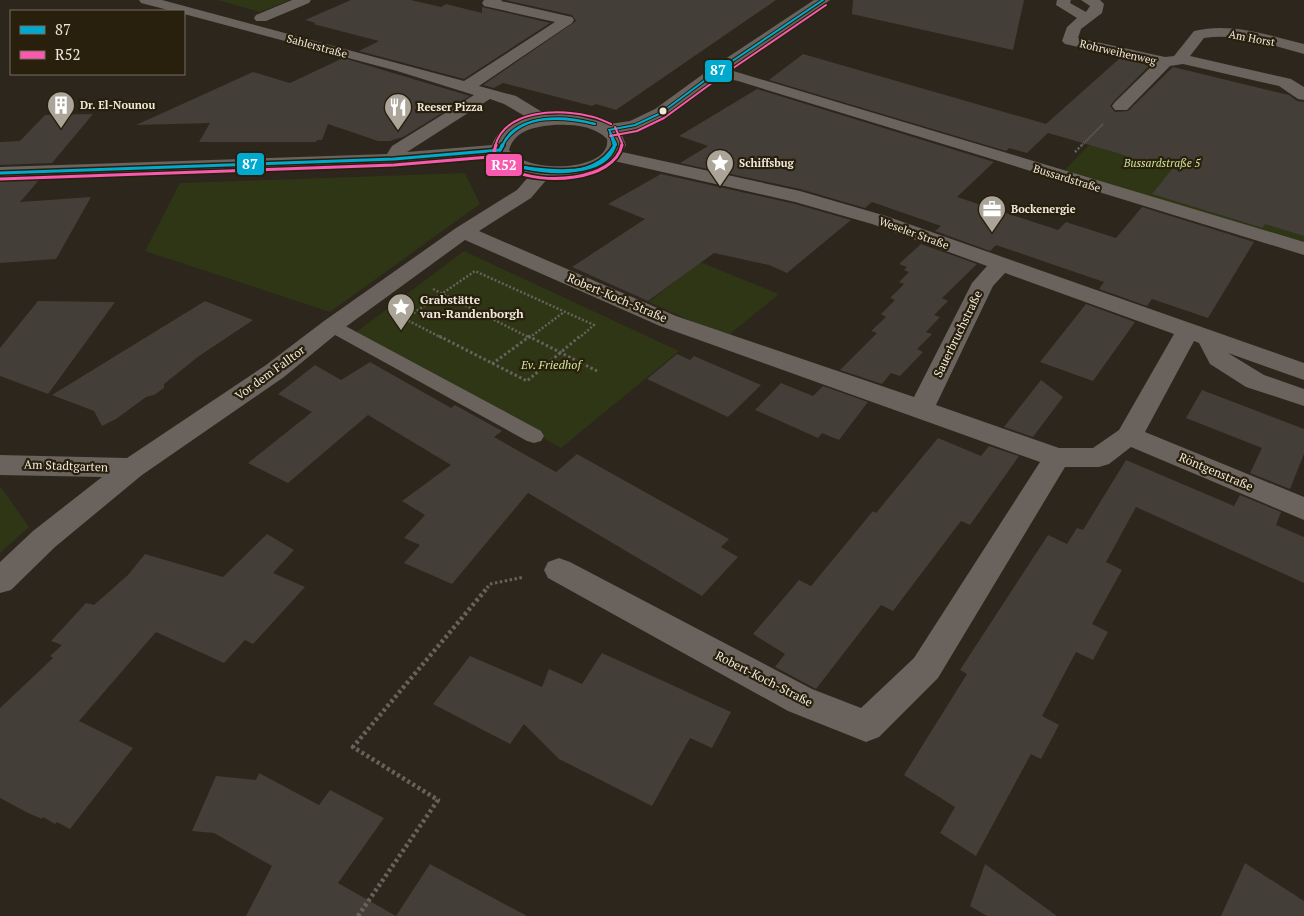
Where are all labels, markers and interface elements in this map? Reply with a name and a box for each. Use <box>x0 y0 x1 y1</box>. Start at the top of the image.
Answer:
legend <box>10 10 185 75</box>
text: 87 <box>55 19 71 39</box>
street label: Am Horst <box>1228 27 1276 49</box>
street label: Sahlerstraße <box>285 31 349 61</box>
street label: Rohrweihenweg <box>1078 36 1158 68</box>
text: R52 <box>55 44 81 64</box>
line badge: 87 <box>704 59 733 83</box>
text: 87 <box>710 60 726 79</box>
building icon: Dr. El-Nounou <box>46 90 76 129</box>
restaurant icon: Reeser Pizza <box>383 92 413 131</box>
place label: Dr. El-Nounou <box>80 98 155 112</box>
place label: Reeser Pizza <box>417 100 483 114</box>
unlabelled marker <box>658 106 668 116</box>
place icon: Schiffsbug <box>705 148 735 187</box>
line badge: 87 <box>236 152 265 176</box>
line badge: R52 <box>485 153 523 177</box>
text: 87 <box>242 154 258 173</box>
text: R52 <box>491 155 517 174</box>
place label: Schiffsbug <box>739 156 795 170</box>
park label: Bussardstraße 5 <box>1123 156 1201 170</box>
street label: Bussardstraße <box>1032 161 1103 195</box>
office icon: Bockenergie <box>977 194 1007 233</box>
place label: Bockenergie <box>1011 202 1076 216</box>
street label: Weseler Straße <box>877 214 951 252</box>
street label: Robert-Koch-Straße <box>565 270 669 325</box>
street label: Sauerbruchstraße <box>930 288 985 380</box>
place icon: Grabstätte van-Randenborgh <box>386 292 416 331</box>
place label: Grabstätte van-Randenborgh <box>419 292 524 321</box>
street label: Vor dem Falltor <box>232 342 308 403</box>
park label: Ev. Friedhof <box>520 357 583 372</box>
street label: Röntgenstraße <box>1177 449 1256 494</box>
street label: Am Stadtgarten <box>24 457 108 474</box>
street label: Robert-Koch-Straße <box>713 648 815 710</box>

